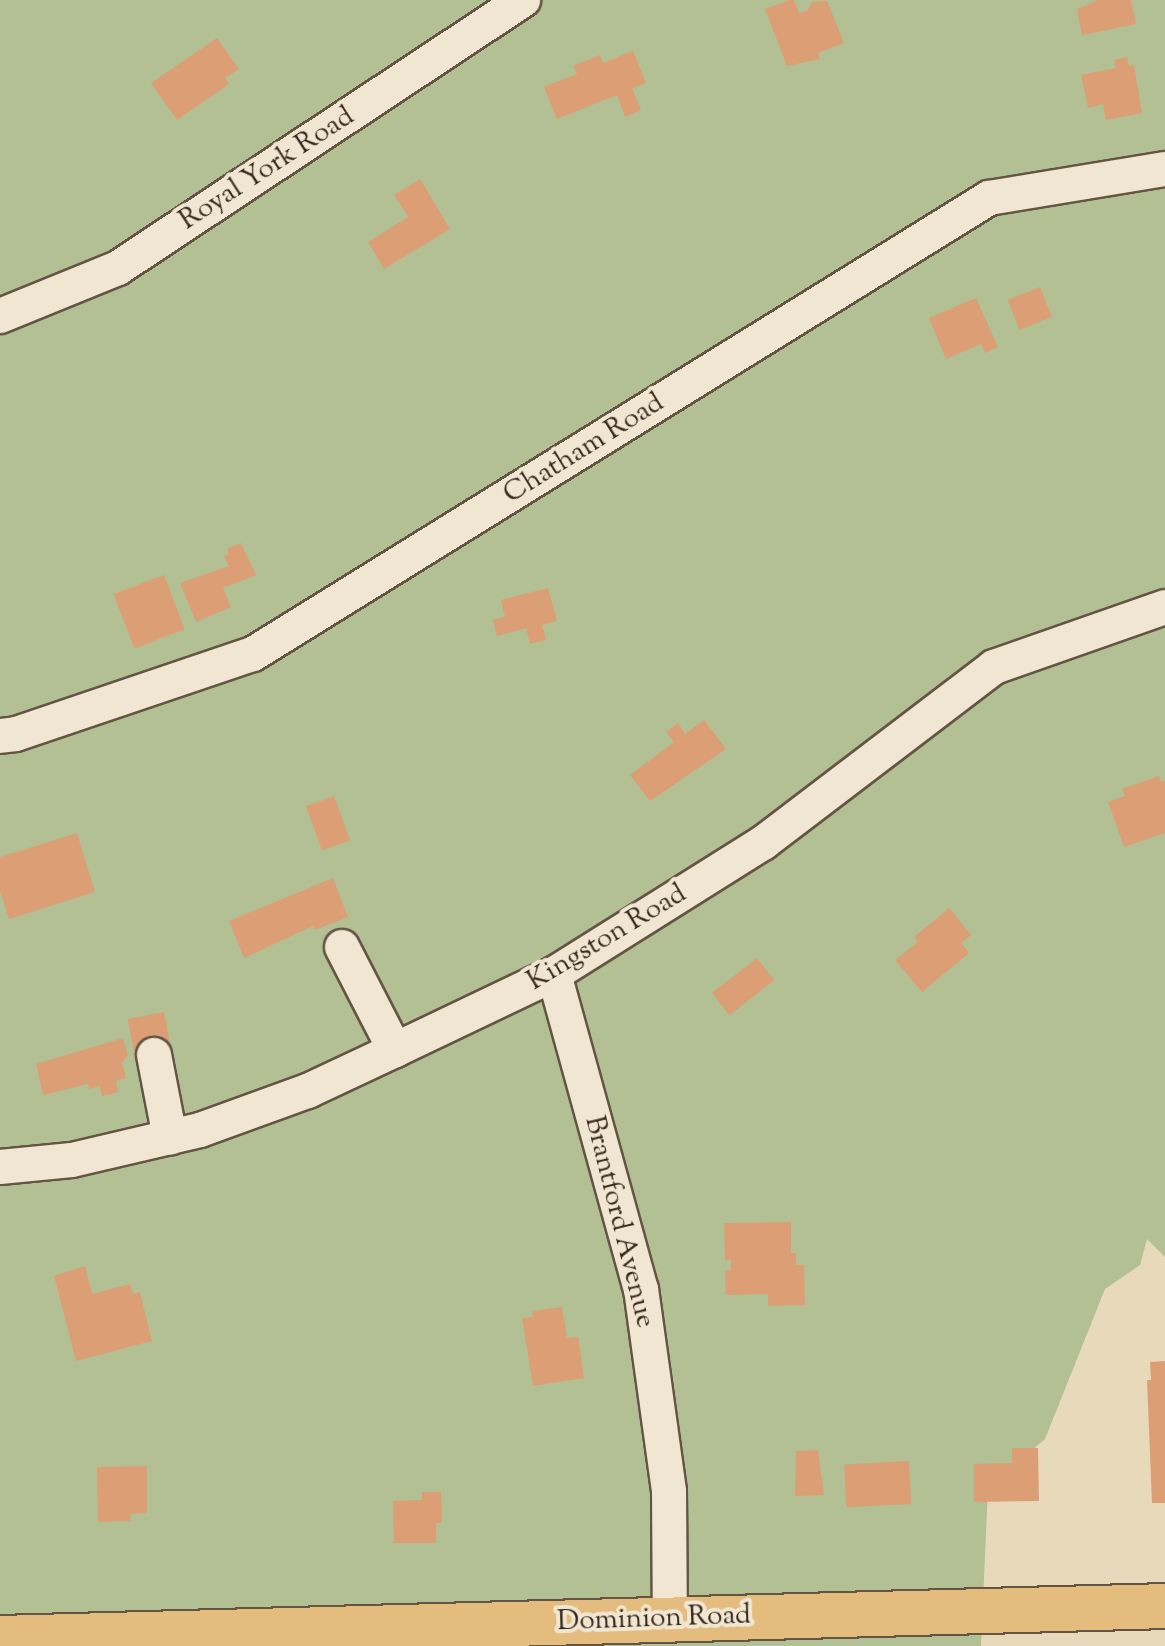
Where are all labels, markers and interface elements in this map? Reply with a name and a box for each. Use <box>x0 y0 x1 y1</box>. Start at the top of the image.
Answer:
street label: Royal York Road <box>173 100 361 238</box>
street label: Chatham Road <box>498 386 670 512</box>
street label: Kingston Road <box>521 877 693 999</box>
street label: Brantford Avenue <box>576 1113 662 1331</box>
street label: Dominion Road <box>557 1599 751 1639</box>

